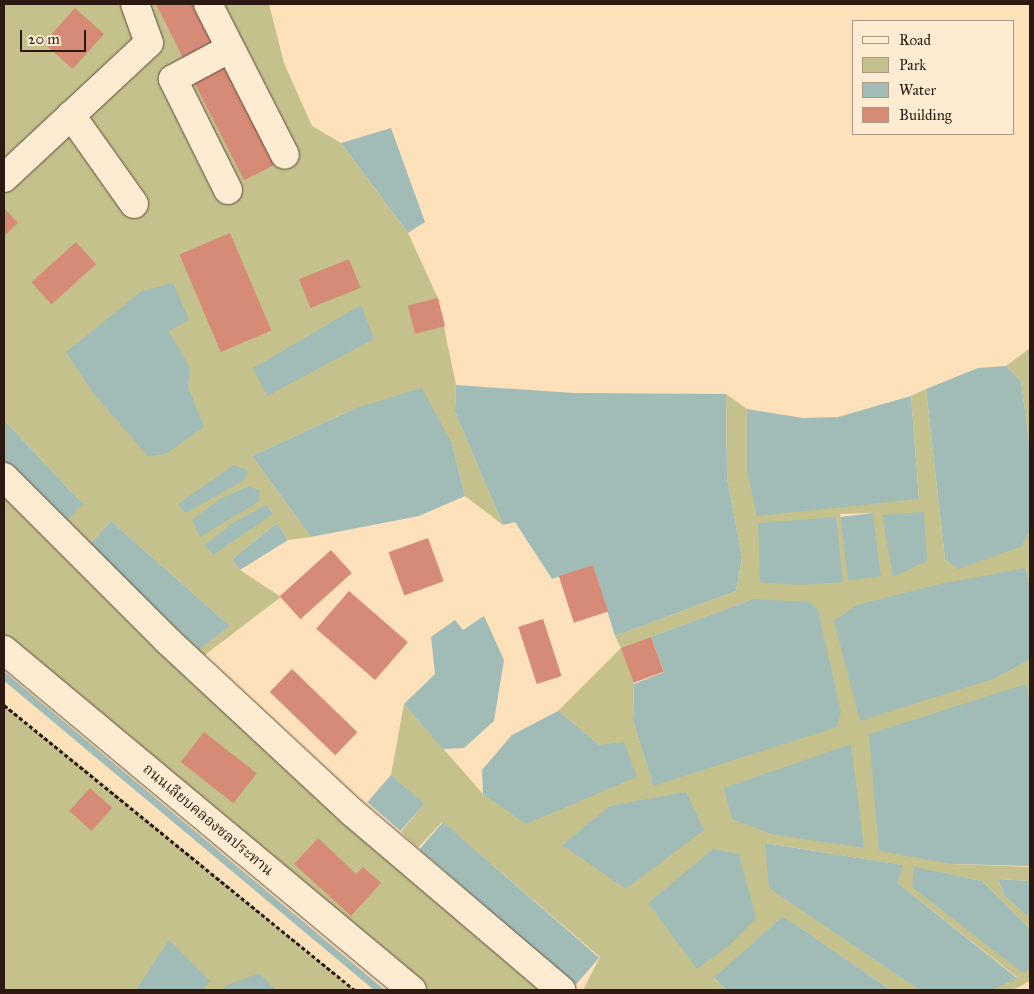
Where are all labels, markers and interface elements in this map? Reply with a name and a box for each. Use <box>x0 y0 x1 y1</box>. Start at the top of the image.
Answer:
scale bar <box>22 20 89 52</box>
legend <box>852 20 1014 135</box>
text: 20 m <box>28 30 60 48</box>
text: Road <box>899 31 931 49</box>
text: Park <box>899 56 926 74</box>
text: Water <box>899 81 936 99</box>
text: Building <box>899 106 952 124</box>
street label: ถนนเลียบคลองชลประทาน <box>139 760 277 880</box>

